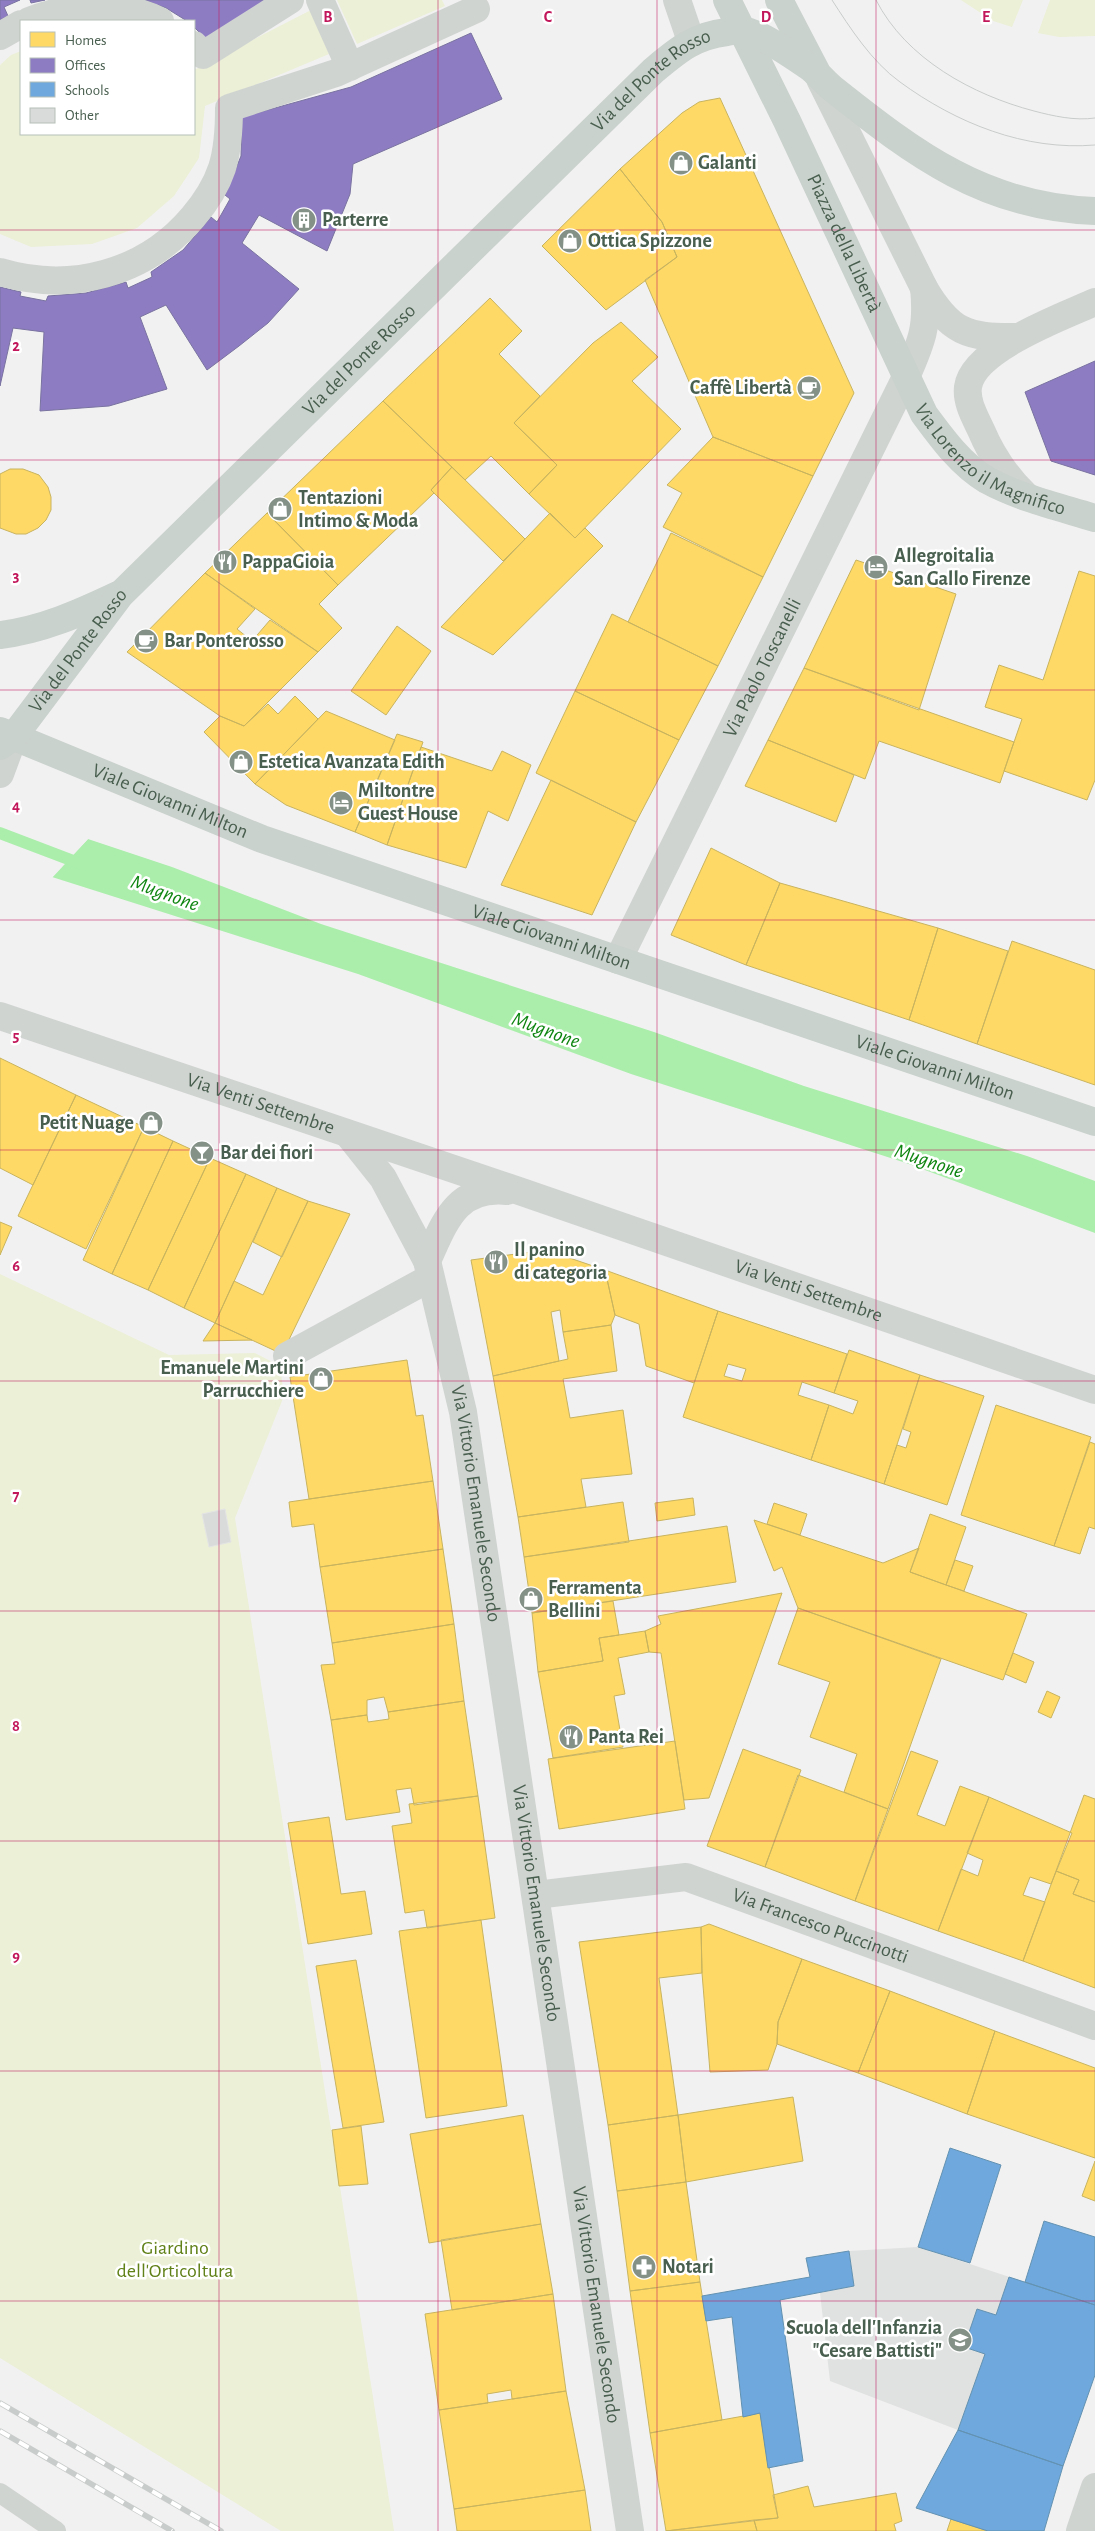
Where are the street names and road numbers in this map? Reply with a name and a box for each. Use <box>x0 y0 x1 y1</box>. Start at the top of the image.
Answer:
street label: Via del Ponte Rosso <box>588 26 713 135</box>
street label: Piazza della Libertà <box>803 171 885 316</box>
street label: Via del Ponte Rosso <box>299 300 420 419</box>
street label: Via Lorenzo il Magnifico <box>911 401 1068 519</box>
street label: Via del Ponte Rosso <box>25 584 131 716</box>
street label: Via Paolo Toscanelli <box>720 595 805 740</box>
street label: Viale Giovanni Milton <box>89 760 251 842</box>
street label: Viale Giovanni Milton <box>469 901 634 974</box>
street label: Viale Giovanni Milton <box>853 1031 1017 1104</box>
street label: Via Venti Settembre <box>184 1070 337 1138</box>
street label: Via Venti Settembre <box>732 1256 885 1326</box>
street label: Via Vittorio Emanuele Secondo <box>447 1383 504 1623</box>
street label: Via Vittorio Emanuele Secondo <box>509 1783 564 2023</box>
street label: Via Francesco Puccinotti <box>730 1885 911 1967</box>
street label: Via Vittorio Emanuele Secondo <box>569 2185 624 2425</box>

